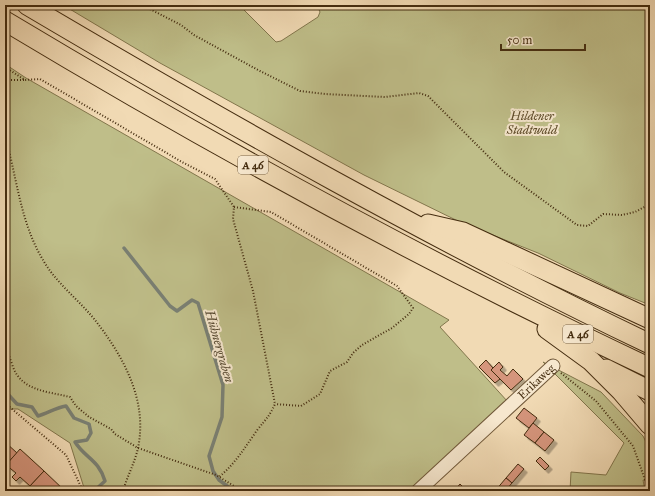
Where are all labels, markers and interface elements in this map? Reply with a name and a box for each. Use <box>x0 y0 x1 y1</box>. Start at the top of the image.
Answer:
scale bar <box>501 26 585 52</box>
text: 50 m <box>507 33 532 47</box>
park label: Hildener Stadtwald <box>506 109 558 137</box>
road number: A 46 <box>238 156 268 174</box>
water label: Hühnergraben <box>201 307 237 385</box>
road number: A 46 <box>563 325 593 343</box>
street label: Erikaweg <box>515 361 559 402</box>

